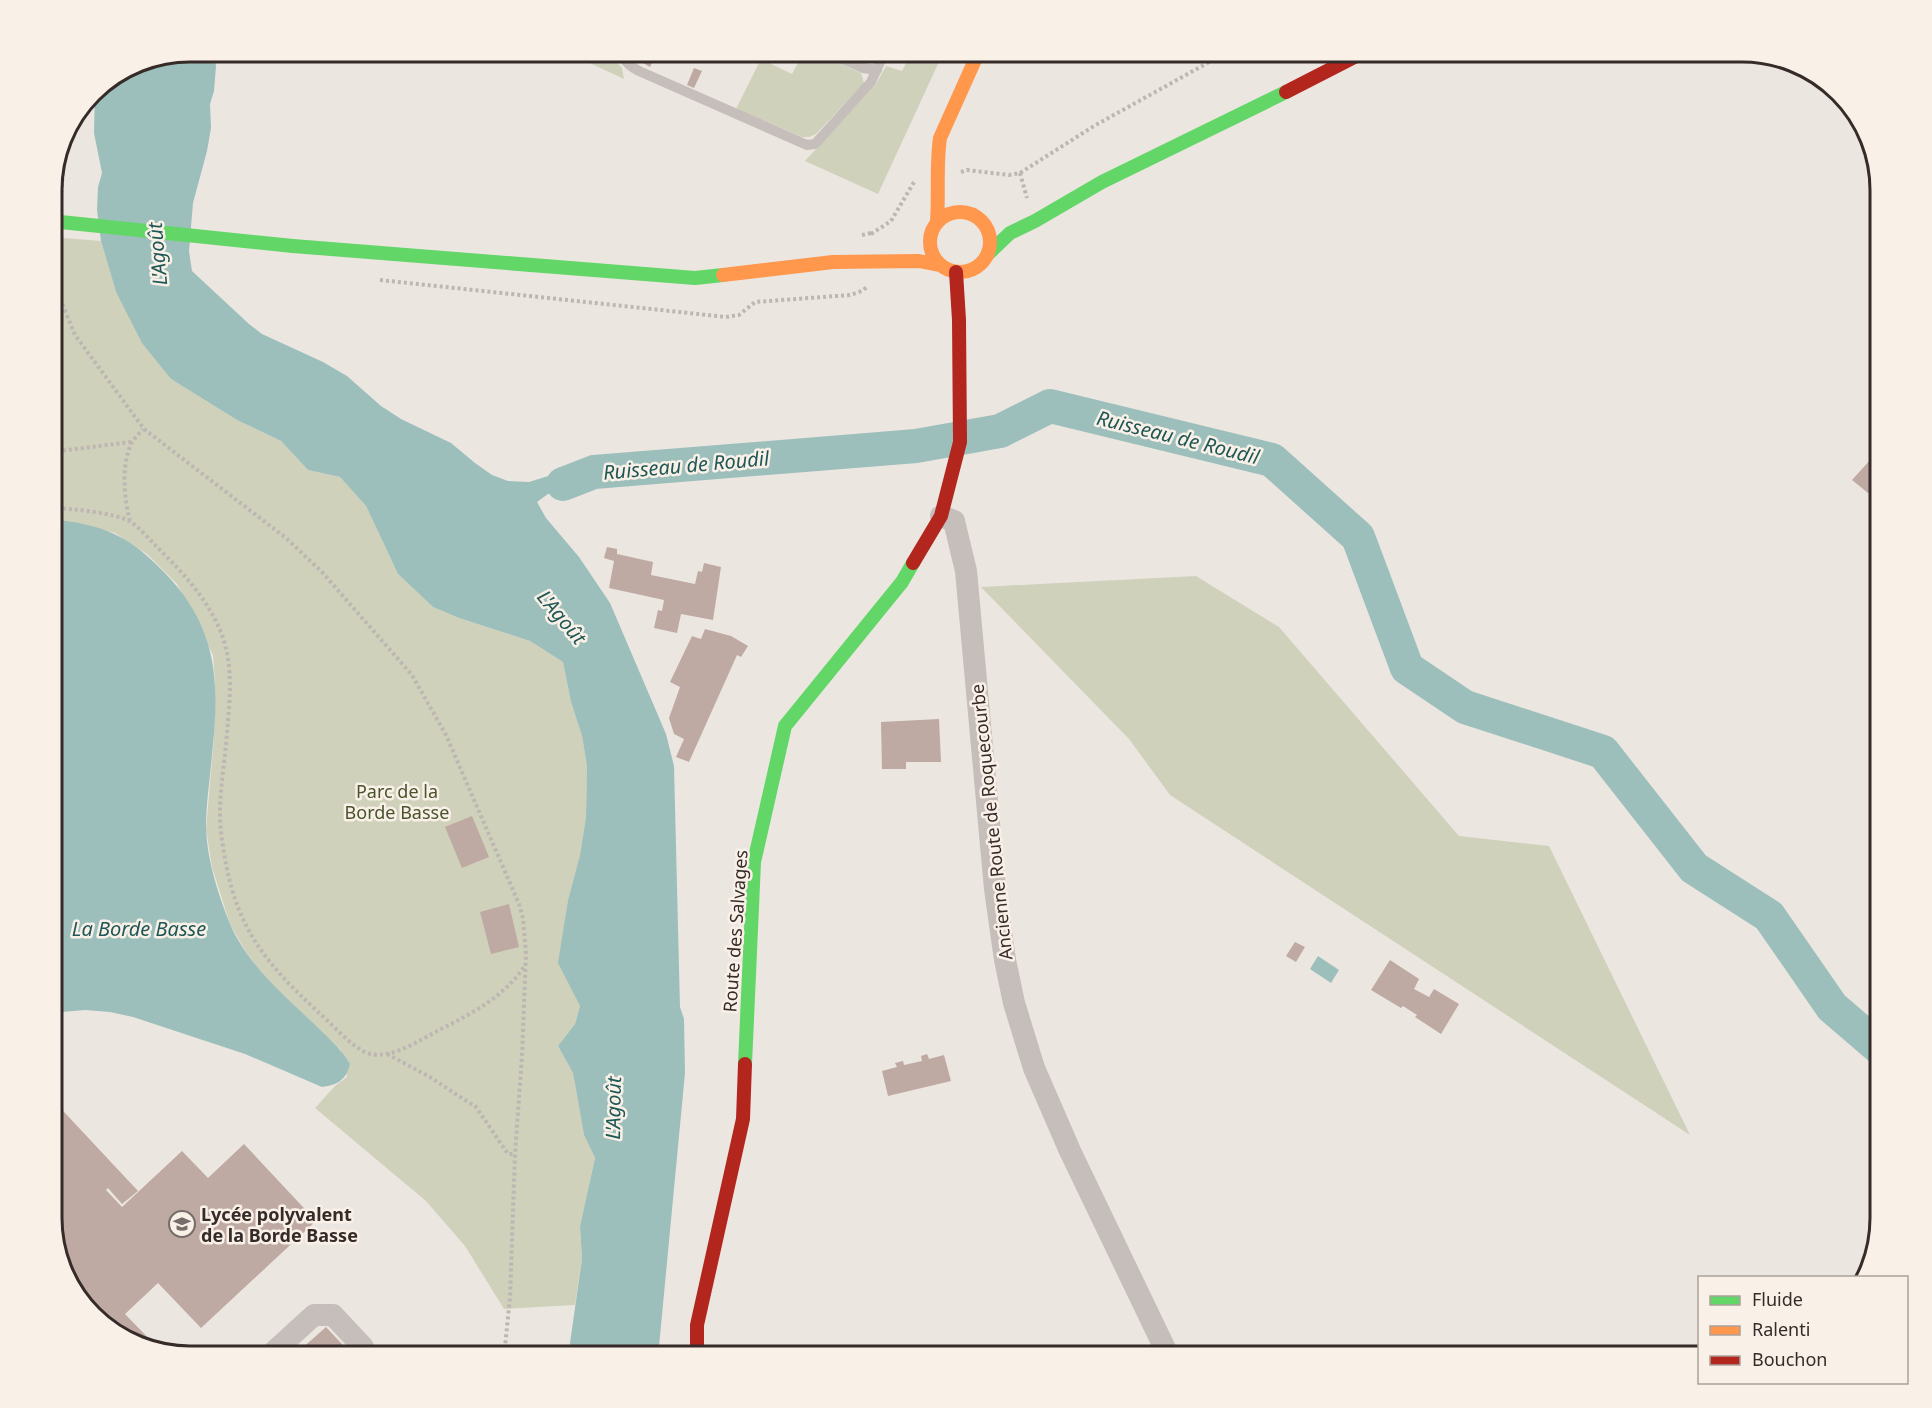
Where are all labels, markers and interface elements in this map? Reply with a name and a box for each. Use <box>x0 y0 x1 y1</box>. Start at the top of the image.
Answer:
water label: L'Agoût <box>141 220 173 287</box>
water label: Ruisseau de Roudil <box>1094 404 1263 470</box>
water label: Ruisseau de Roudil <box>602 444 771 486</box>
water label: L'Agoût <box>531 584 594 651</box>
street label: Ancienne Route de Roquecourbe <box>965 683 1017 961</box>
park label: Parc de la Borde Basse <box>345 779 449 824</box>
street label: Route des Salvages <box>717 849 753 1013</box>
water label: La Borde Basse <box>72 915 206 942</box>
water label: L'Agoût <box>599 1075 627 1140</box>
place label: Lycée polyvalent de la Borde Basse <box>201 1202 358 1247</box>
school or university icon: Lycée polyvalent de la Borde Basse <box>167 1209 197 1239</box>
legend <box>1698 1276 1908 1384</box>
text: Fluide <box>1752 1287 1803 1311</box>
text: Ralenti <box>1752 1317 1810 1341</box>
text: Bouchon <box>1752 1347 1828 1371</box>

